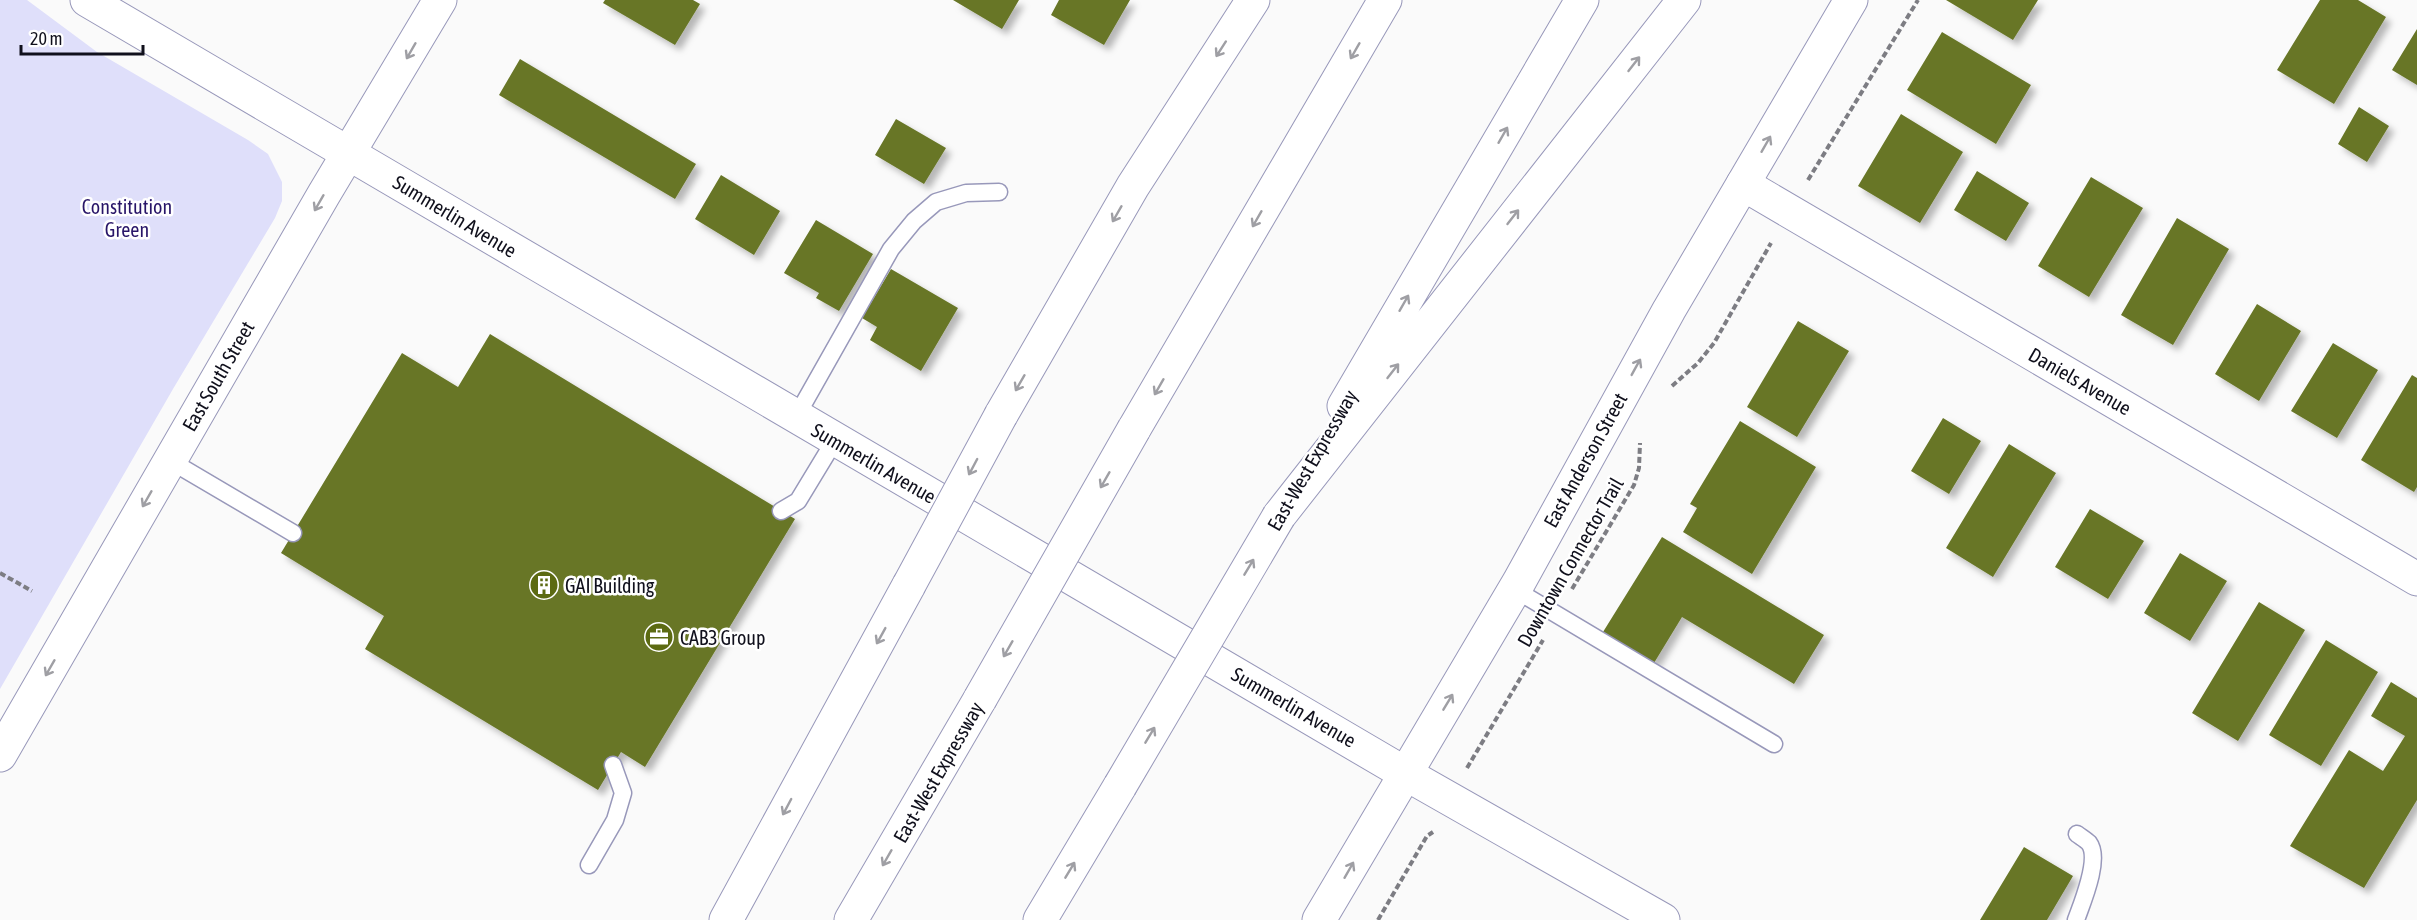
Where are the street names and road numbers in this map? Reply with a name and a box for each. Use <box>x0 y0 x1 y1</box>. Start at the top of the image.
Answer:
street label: Summerlin Avenue <box>389 170 521 262</box>
street label: East South Street <box>177 317 259 435</box>
street label: Daniels Avenue <box>2025 342 2135 420</box>
street label: East-West Expressway <box>1262 386 1362 534</box>
street label: East Anderson Street <box>1539 389 1632 531</box>
street label: Summerlin Avenue <box>808 418 940 508</box>
street label: Downtown Connector Trail <box>1512 473 1628 651</box>
street label: Summerlin Avenue <box>1228 662 1360 752</box>
street label: East-West Expressway <box>888 698 988 846</box>

